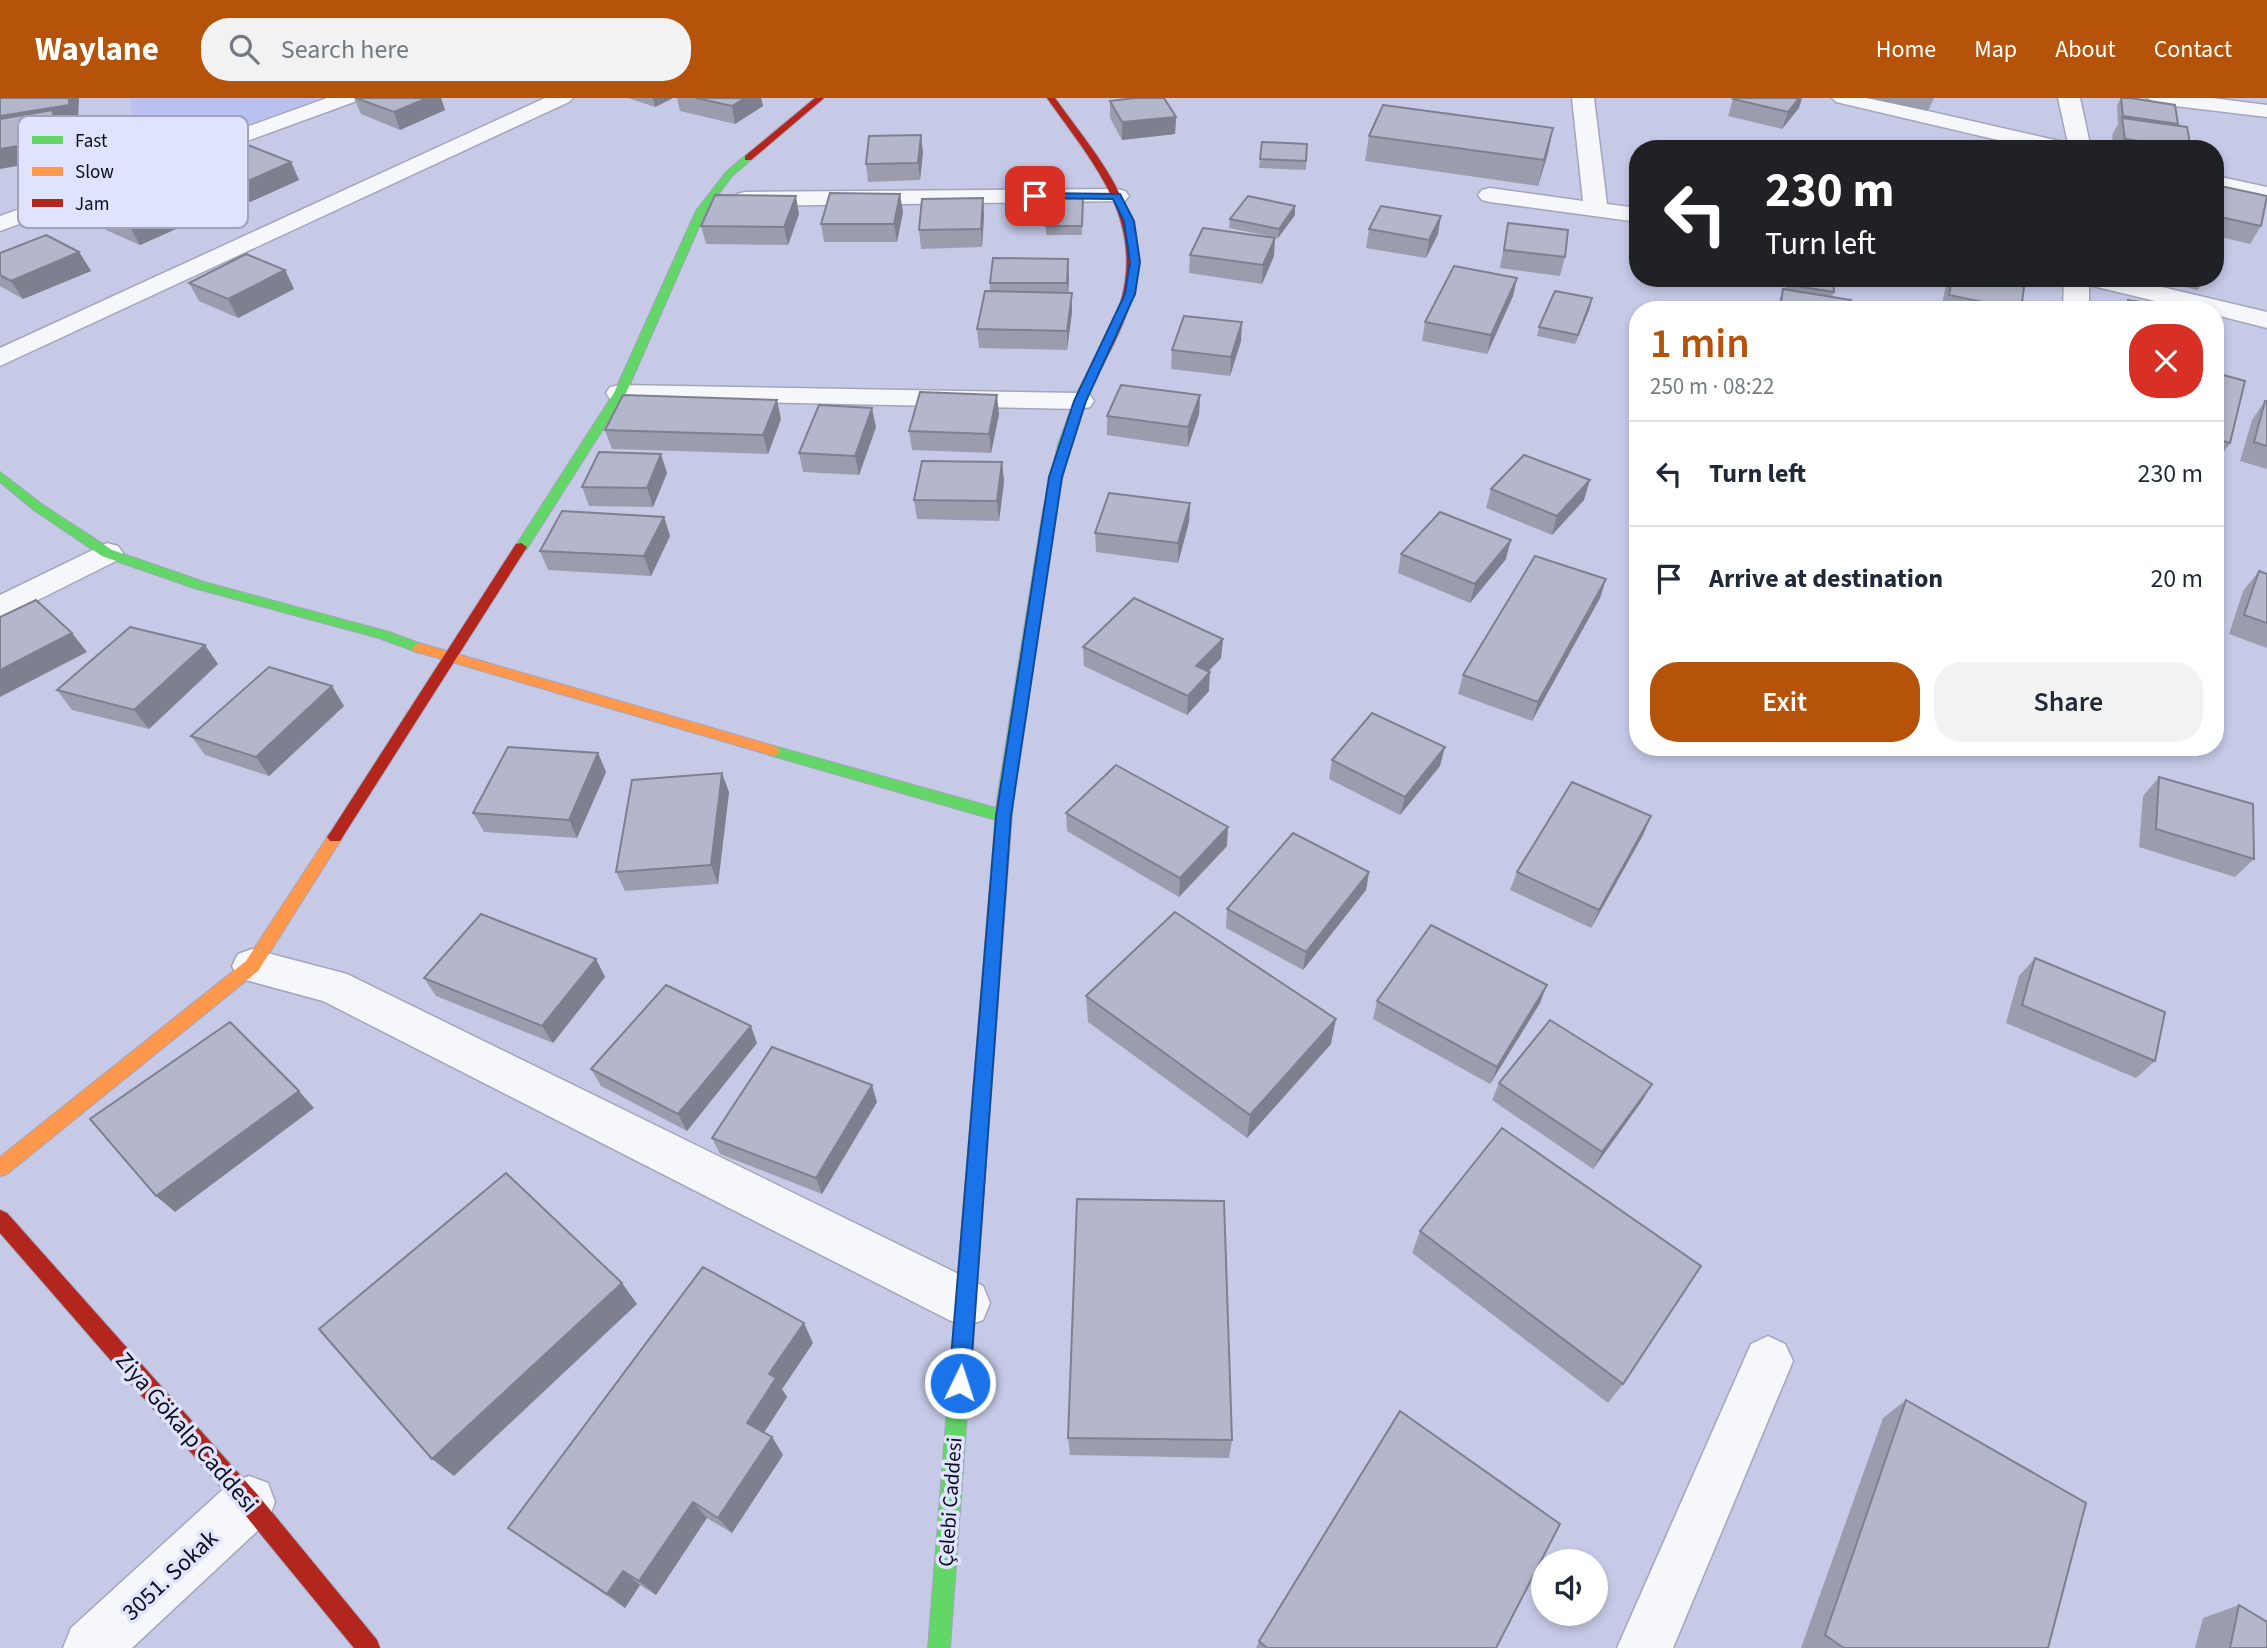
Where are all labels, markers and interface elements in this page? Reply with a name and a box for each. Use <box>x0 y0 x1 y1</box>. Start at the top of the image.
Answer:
search box <box>201 18 691 81</box>
text: Waylane <box>35 26 159 73</box>
icon: search <box>225 30 263 68</box>
text: Search here <box>281 31 409 68</box>
text: Home <box>1876 32 1936 67</box>
text: Map <box>1974 32 2017 67</box>
text: About <box>2055 32 2116 67</box>
text: Contact <box>2154 32 2232 67</box>
legend <box>18 116 248 228</box>
text: Fast <box>75 128 108 155</box>
text: 230 m <box>1765 156 1894 226</box>
text: Slow <box>75 159 114 186</box>
pin <box>1005 166 1065 226</box>
icon: left <box>1650 168 1741 259</box>
icon: arrive <box>1016 177 1054 215</box>
text: Jam <box>75 191 109 218</box>
text: Turn left <box>1765 221 1876 267</box>
text: 1 min <box>1650 314 1750 374</box>
button: close <box>2129 324 2203 398</box>
text: 250 m · 08:22 <box>1650 370 1774 403</box>
icon: left <box>1650 455 1688 493</box>
text: Turn left <box>1709 455 1806 492</box>
text: 230 m <box>2137 455 2203 492</box>
icon: arrive <box>1650 560 1688 598</box>
text: Arrive at destination <box>1709 560 1943 597</box>
text: 20 m <box>2150 560 2203 597</box>
button: Exit <box>1650 662 1920 742</box>
button: Share <box>1934 662 2203 742</box>
street label: Ziya Gökalp Caddesi <box>107 1344 266 1520</box>
position arrow <box>923 1346 997 1420</box>
street label: Çelebi Caddesi <box>931 1436 969 1568</box>
street label: 3051. Sokak <box>115 1522 226 1629</box>
map controls <box>1531 1549 1608 1626</box>
button: sound <box>1531 1549 1608 1626</box>

